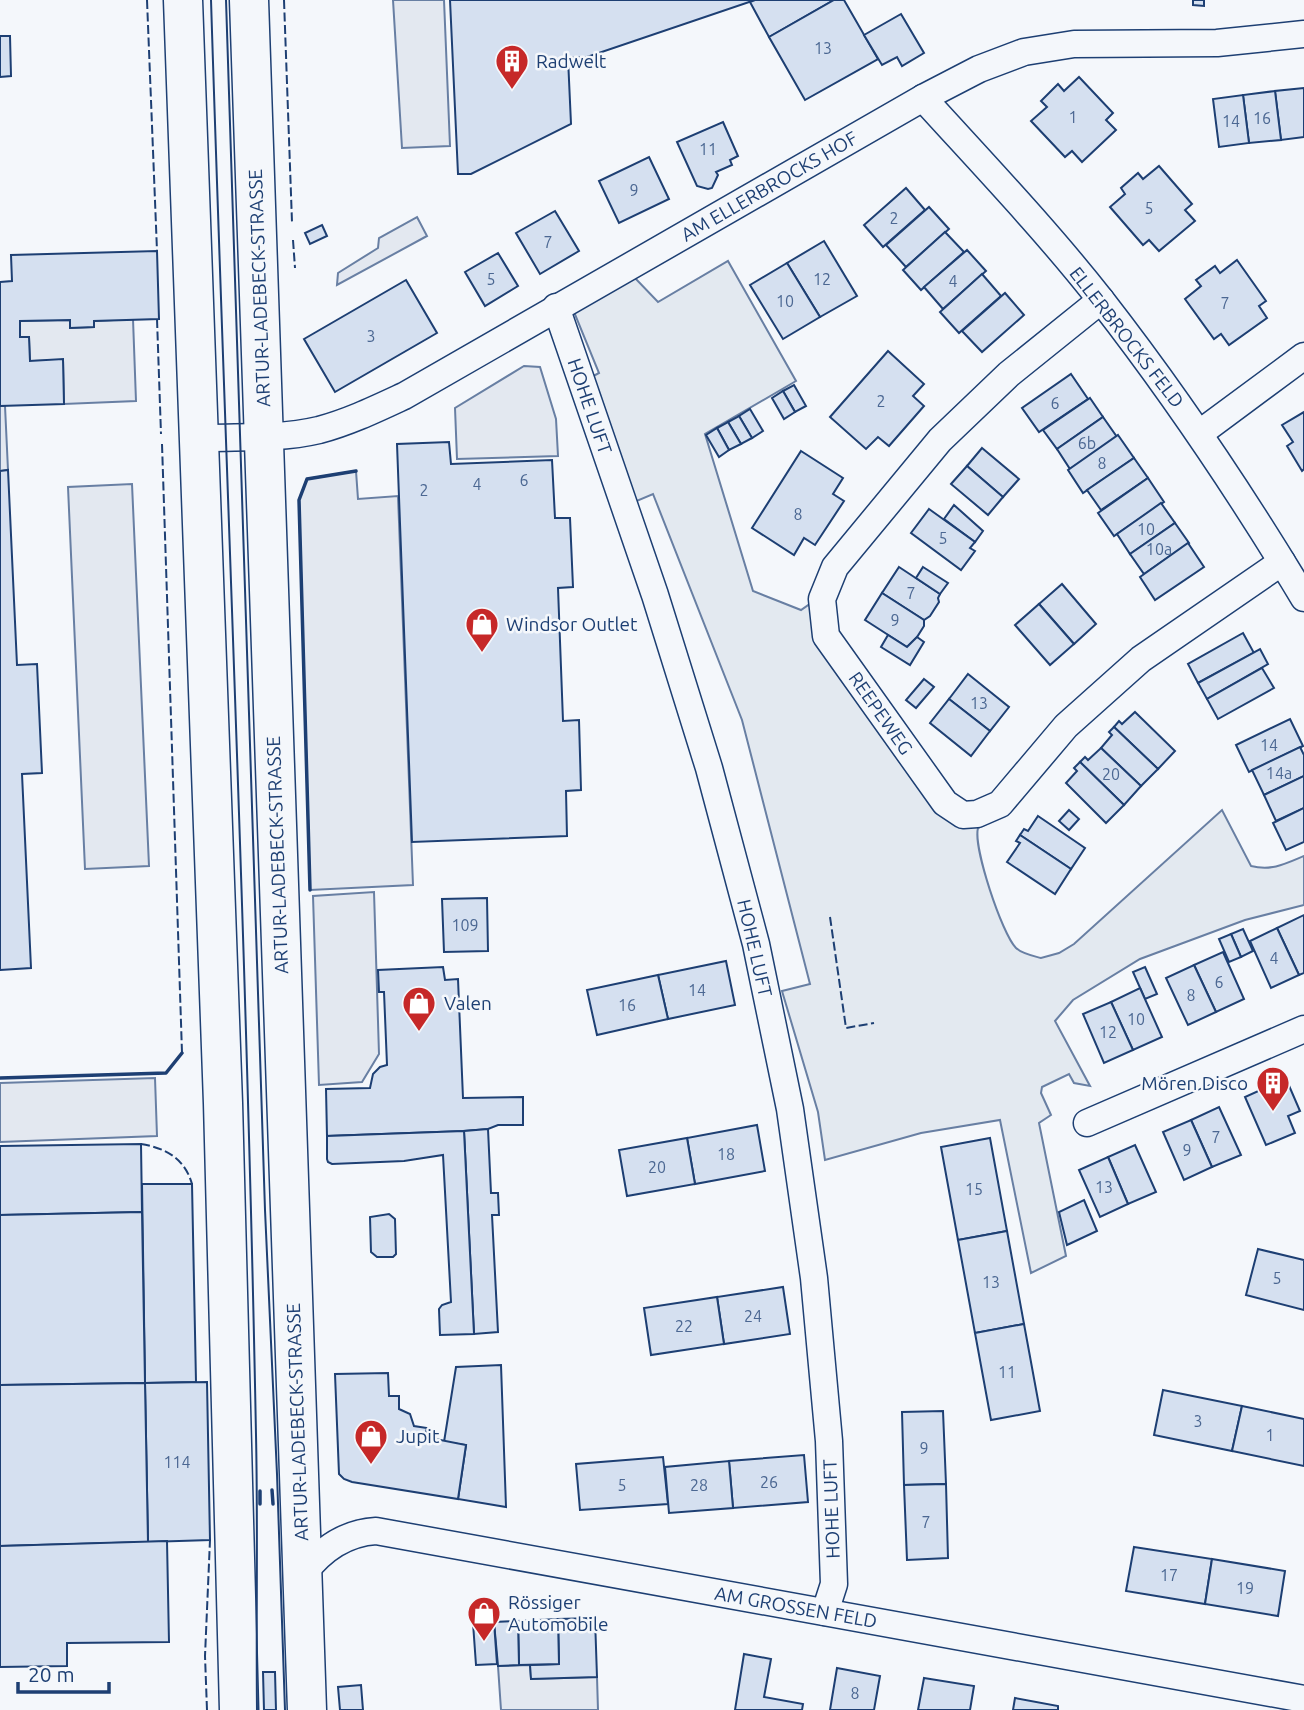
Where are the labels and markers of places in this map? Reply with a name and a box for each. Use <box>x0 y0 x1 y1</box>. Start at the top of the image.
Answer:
building icon: Radwelt <box>493 42 531 91</box>
place label: Radwelt <box>536 50 607 72</box>
shop icon: Windsor Outlet <box>463 605 501 654</box>
place label: Windsor Outlet <box>506 613 638 635</box>
shop icon: Valen <box>400 984 438 1033</box>
place label: Valen <box>444 992 492 1014</box>
building icon: Mören Disco <box>1254 1064 1292 1113</box>
place label: Mören Disco <box>1141 1072 1248 1094</box>
shop icon: Jupit <box>352 1417 390 1466</box>
place label: Jupit <box>396 1425 440 1447</box>
place label: Rössiger Automobile <box>508 1591 608 1635</box>
shop icon: Rössiger Automobile <box>465 1594 503 1643</box>

